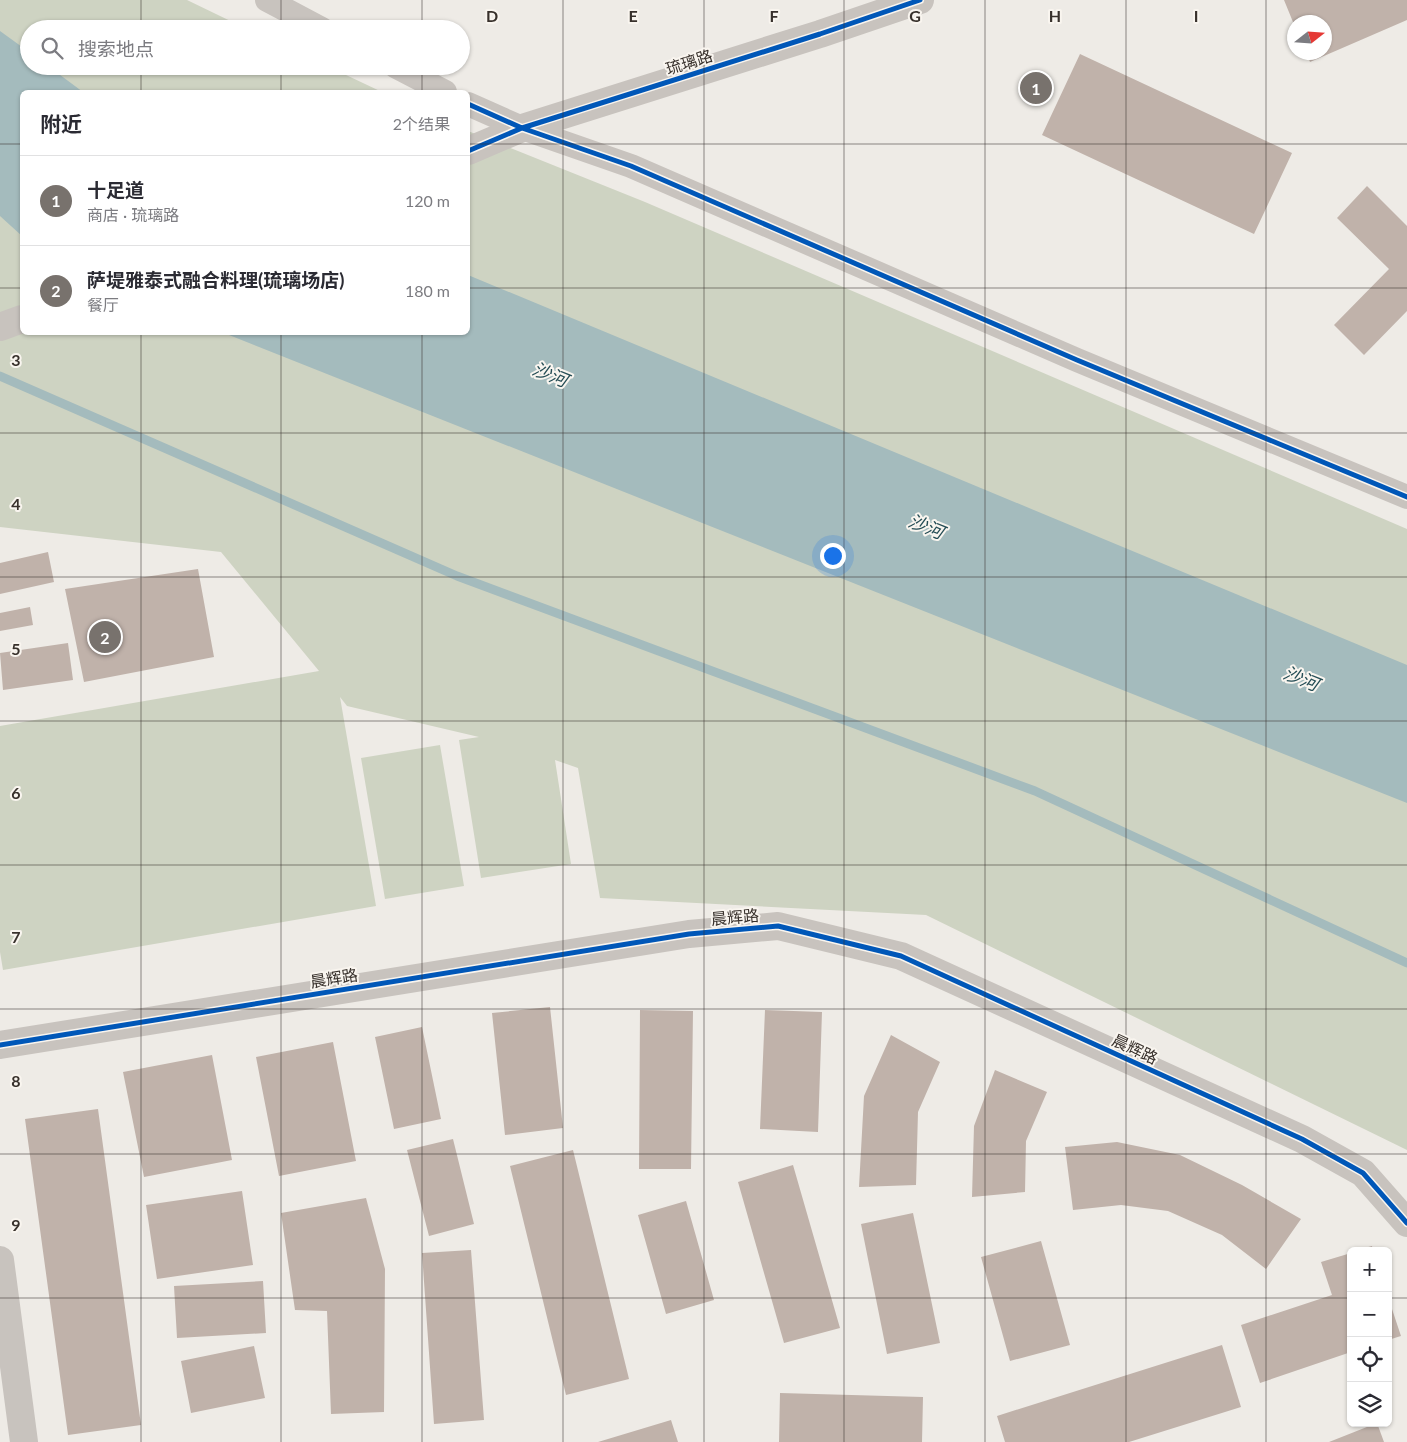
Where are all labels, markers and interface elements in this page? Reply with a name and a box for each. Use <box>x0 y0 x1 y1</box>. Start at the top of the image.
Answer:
text: D <box>486 6 498 25</box>
text: E <box>628 6 638 25</box>
text: F <box>769 6 779 25</box>
text: G <box>909 6 921 25</box>
text: H <box>1049 6 1061 25</box>
text: I <box>1194 6 1198 25</box>
north arrow <box>1287 15 1332 60</box>
search box <box>20 20 470 75</box>
icon: search <box>38 34 66 62</box>
text: 搜索地点 <box>78 37 154 60</box>
street label: 琉璃路 <box>663 45 715 78</box>
pin: 1 <box>1020 69 1052 107</box>
text: 附近 <box>40 111 82 136</box>
text: 2个结果 <box>393 114 450 133</box>
text: 十足道 <box>87 178 144 201</box>
text: 1 <box>51 191 61 210</box>
text: 120 m <box>405 191 450 210</box>
text: 商店 · 琉璃路 <box>87 205 179 224</box>
text: 萨堤雅泰式融合料理(琉璃场店) <box>87 268 344 291</box>
text: 2 <box>51 281 61 300</box>
text: 180 m <box>405 281 450 300</box>
text: 餐厅 <box>87 295 119 314</box>
text: 3 <box>11 350 21 369</box>
water label: 沙河 <box>530 357 574 392</box>
text: 4 <box>11 494 21 513</box>
water label: 沙河 <box>906 509 950 544</box>
your location <box>820 543 846 569</box>
pin: 2 <box>89 618 121 656</box>
text: 5 <box>11 639 21 658</box>
water label: 沙河 <box>1281 661 1325 696</box>
text: 6 <box>11 783 21 802</box>
street label: 晨辉路 <box>710 905 760 928</box>
text: 7 <box>11 927 21 946</box>
street label: 晨辉路 <box>309 964 359 991</box>
street label: 晨辉路 <box>1109 1030 1161 1067</box>
text: 8 <box>11 1071 21 1090</box>
text: 9 <box>11 1215 21 1234</box>
map controls <box>1347 1247 1392 1427</box>
button: + <box>1347 1247 1392 1292</box>
button: − <box>1347 1292 1392 1337</box>
button: locate <box>1347 1337 1392 1382</box>
button: layers <box>1347 1382 1392 1427</box>

